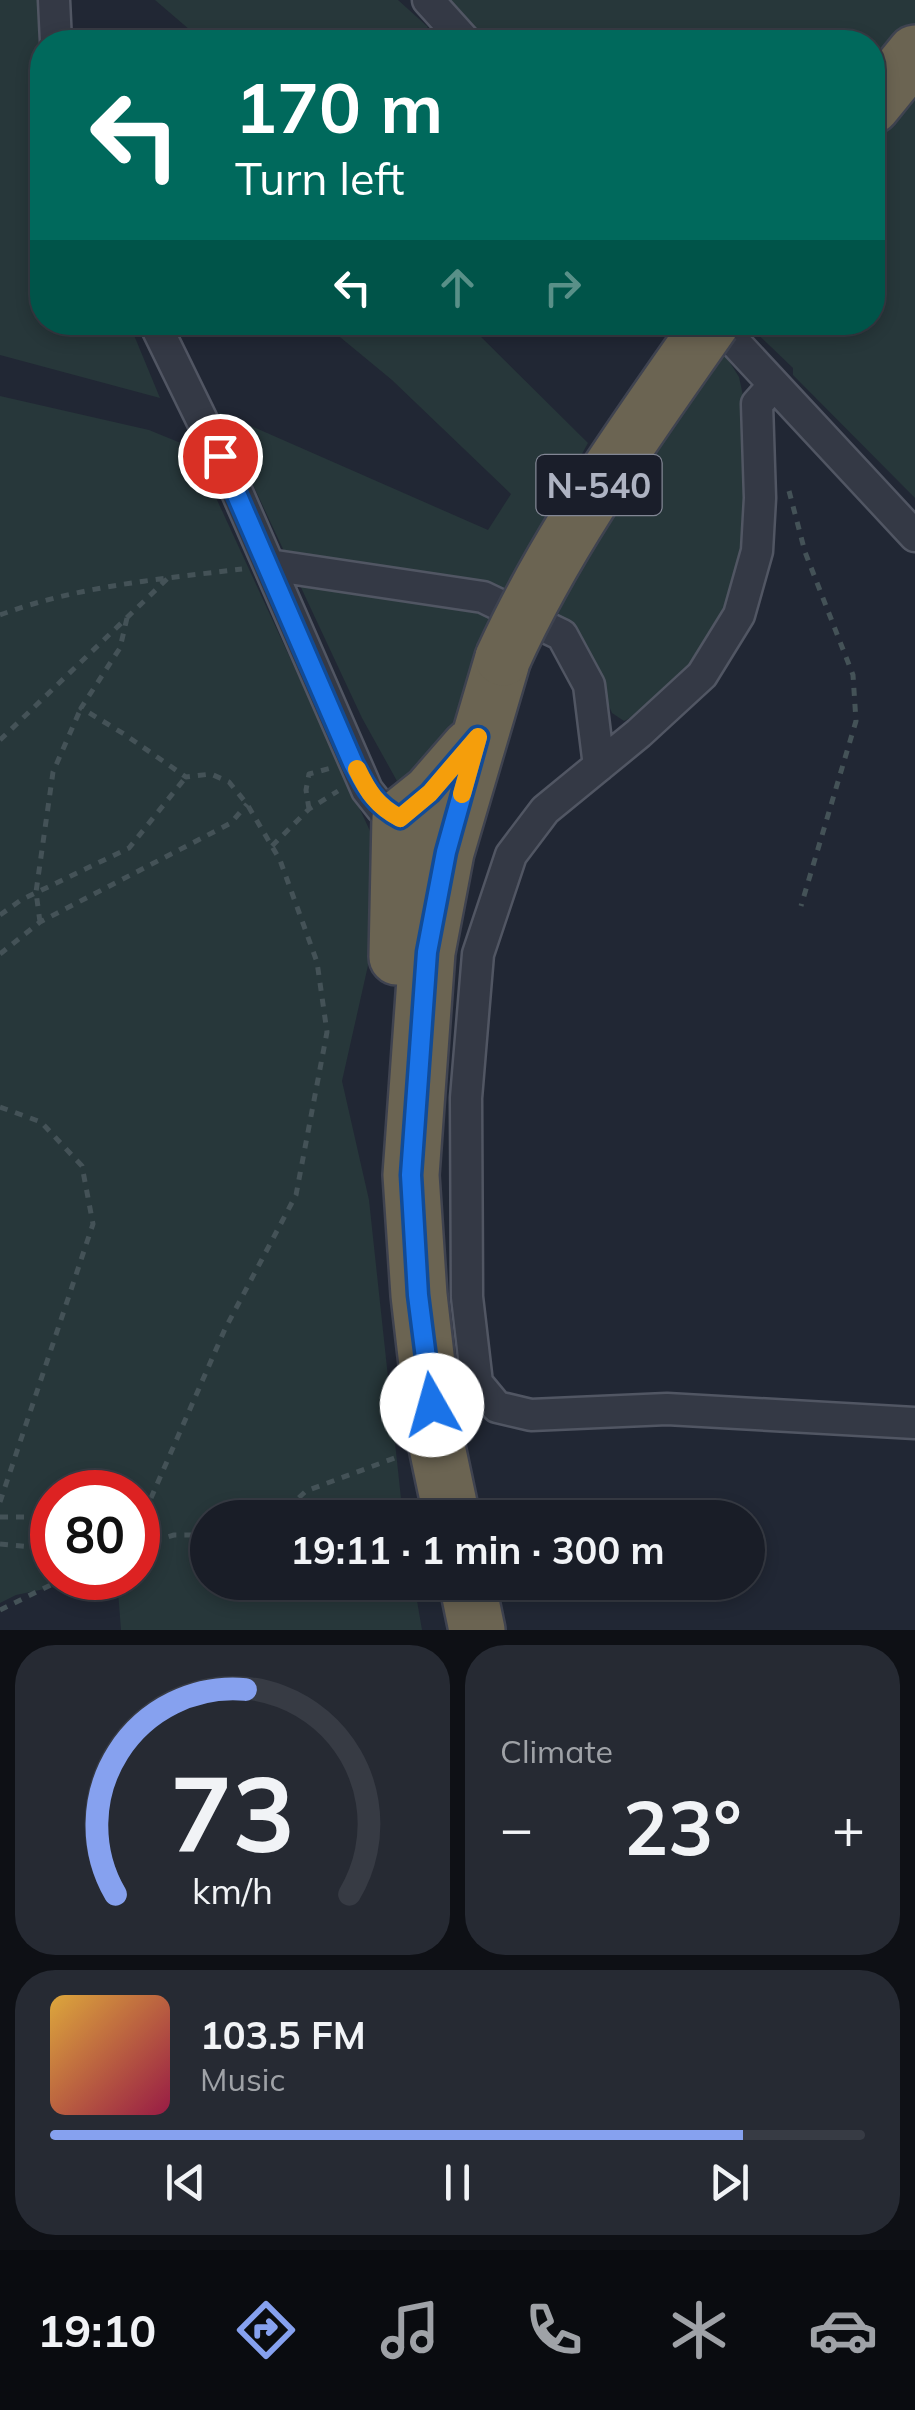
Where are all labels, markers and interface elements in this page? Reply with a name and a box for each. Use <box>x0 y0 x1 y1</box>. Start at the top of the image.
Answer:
text: 170 m <box>235 63 443 151</box>
icon: left <box>70 70 200 200</box>
text: Turn left <box>235 150 404 206</box>
icon: left <box>325 260 380 315</box>
icon: ahead <box>430 260 485 315</box>
icon: right <box>535 260 590 315</box>
pin <box>178 414 263 499</box>
icon: arrive <box>193 429 248 484</box>
road number: N-540 <box>536 455 662 515</box>
position arrow <box>380 1353 484 1457</box>
speed limit sign: 80 <box>30 1470 160 1600</box>
text: 19:11 · 1 min · 300 m <box>290 1526 665 1574</box>
text: Climate <box>500 1731 613 1771</box>
text: 73 <box>170 1747 295 1878</box>
text: 23° <box>623 1780 742 1874</box>
text: − <box>500 1793 533 1862</box>
text: + <box>832 1793 865 1862</box>
text: km/h <box>192 1868 273 1913</box>
text: 103.5 FM <box>200 2011 366 2059</box>
text: Music <box>200 2059 285 2099</box>
icon: previous <box>158 2155 213 2210</box>
icon: pause <box>430 2155 485 2210</box>
icon: next <box>702 2155 757 2210</box>
icon: directions <box>231 2295 301 2365</box>
icon: music <box>375 2295 445 2365</box>
icon: phone <box>519 2295 589 2365</box>
icon: climate <box>664 2295 734 2365</box>
icon: car <box>808 2295 878 2365</box>
text: 19:10 <box>37 2302 156 2358</box>

